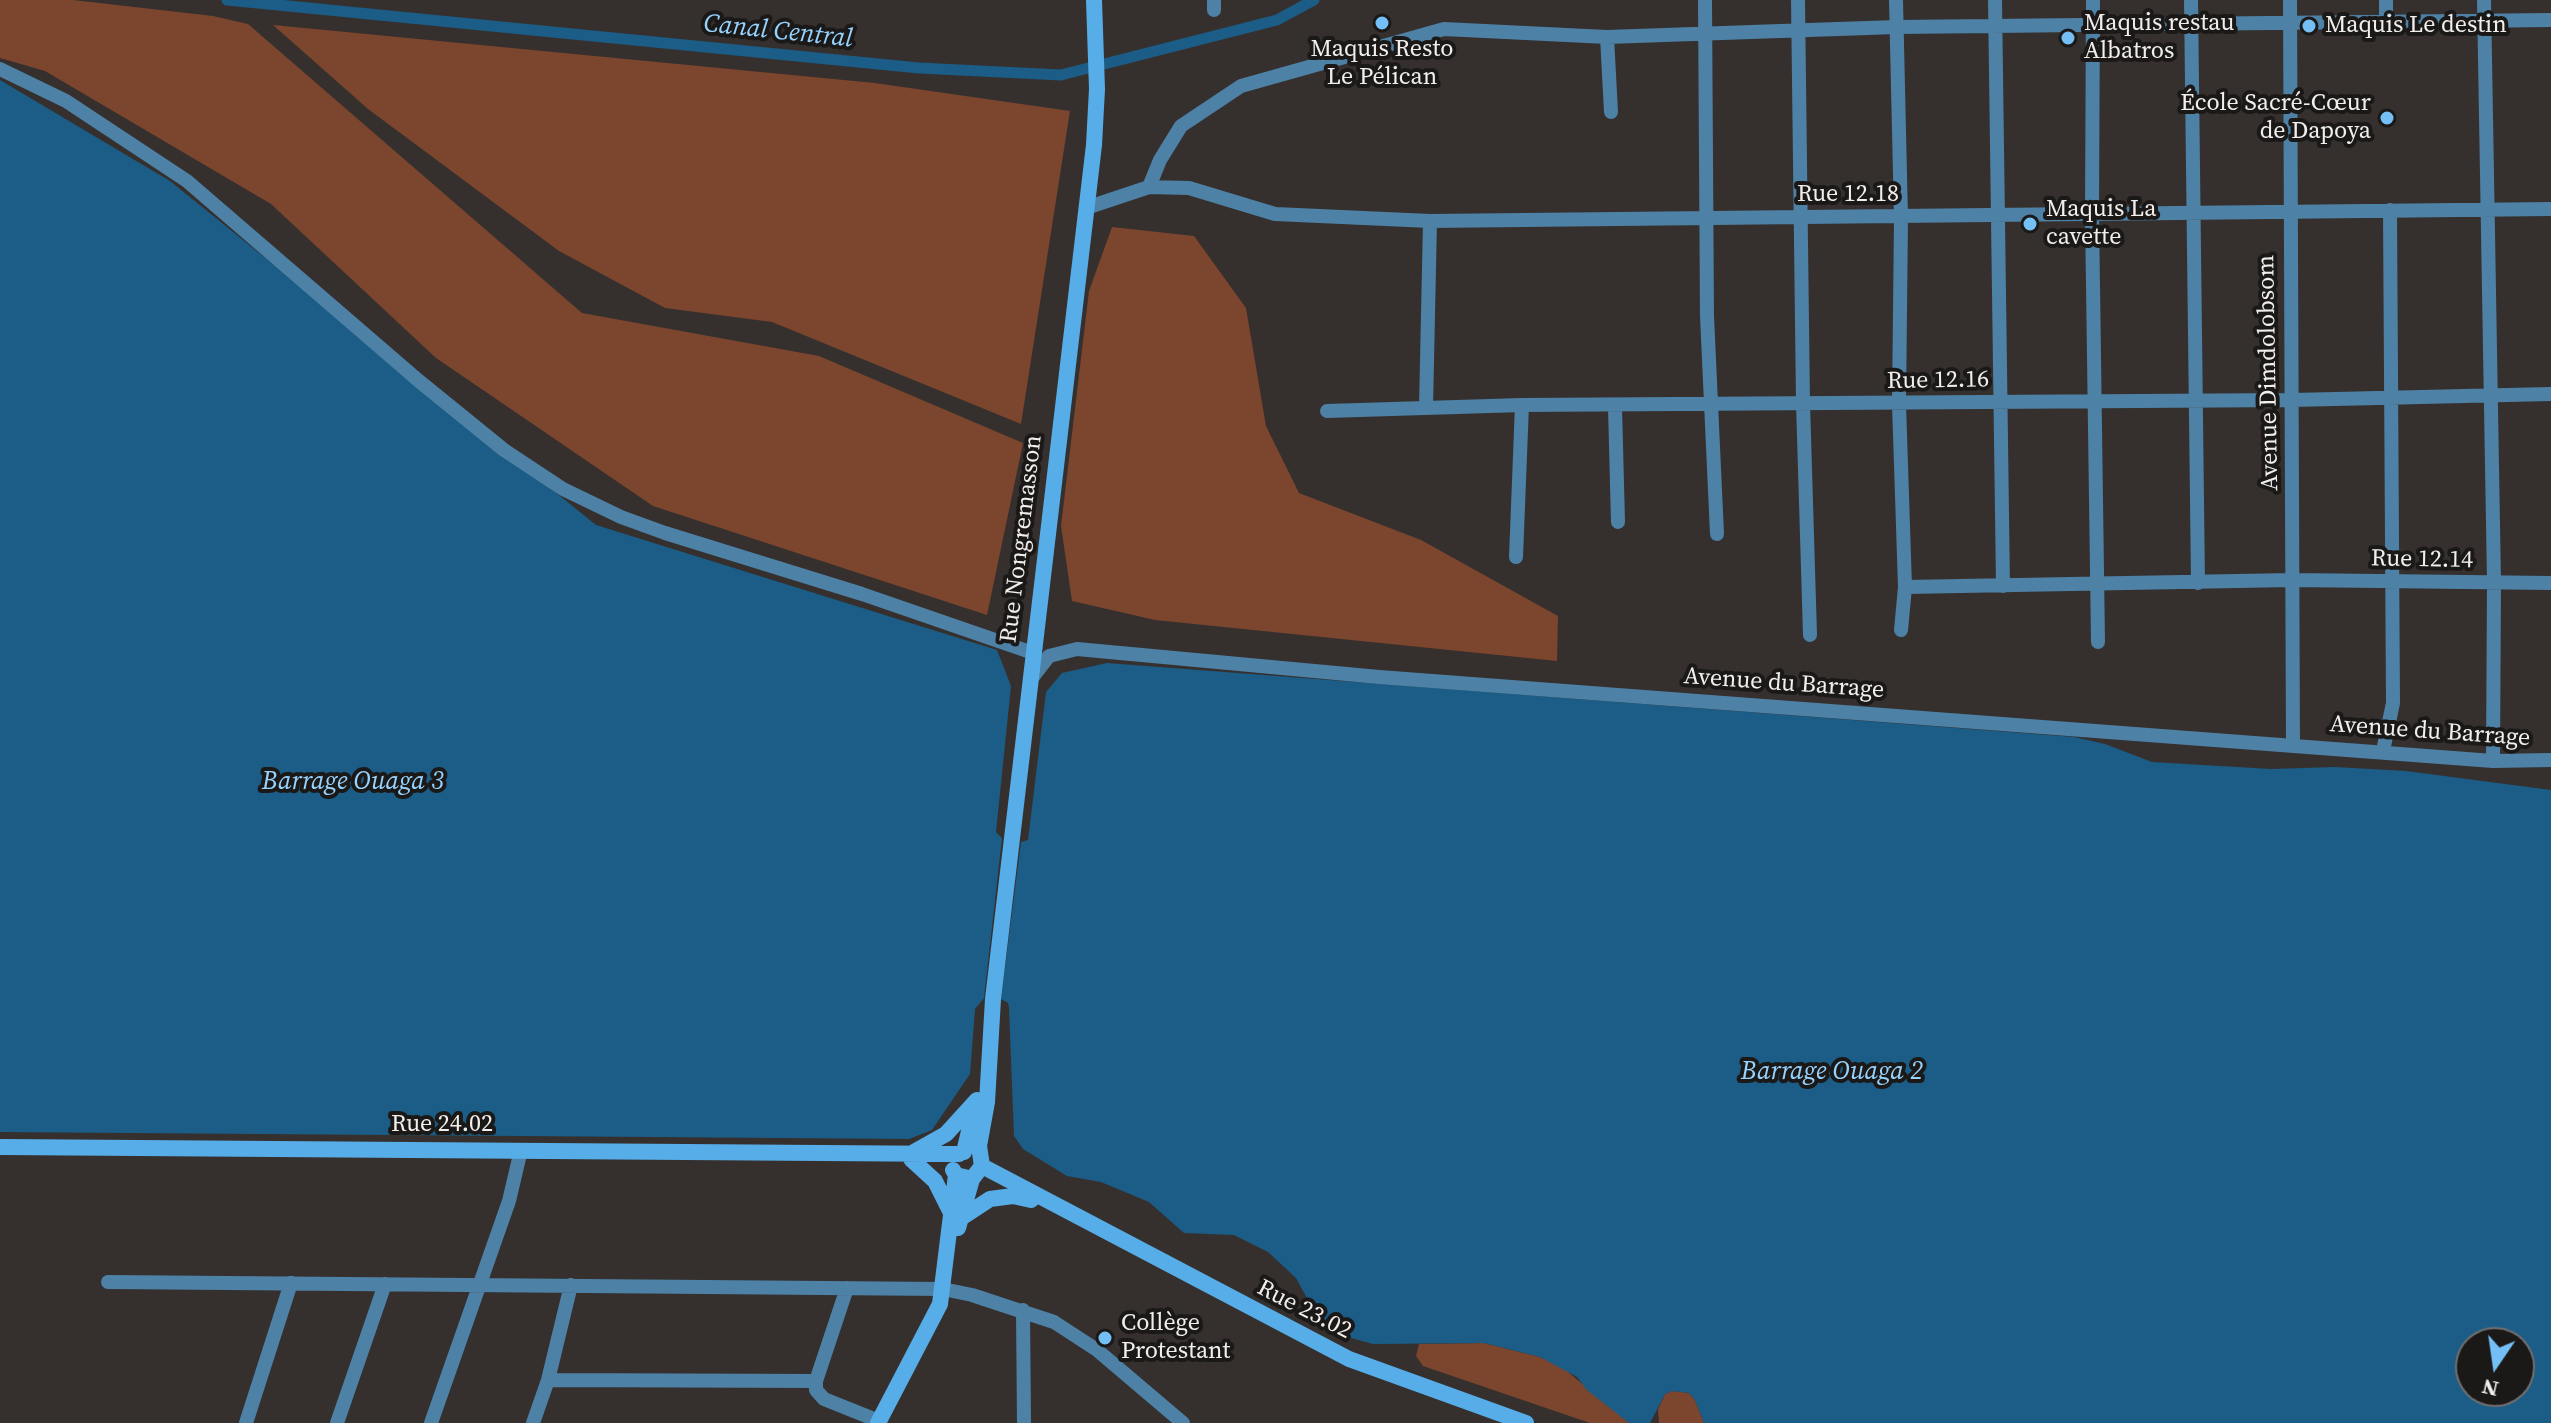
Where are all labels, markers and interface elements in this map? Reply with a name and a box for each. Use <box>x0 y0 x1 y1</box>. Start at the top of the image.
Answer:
water label: Canal Central <box>702 9 854 55</box>
place label: Maquis restau Albatros <box>2084 10 2234 66</box>
place label: Maquis Le destin <box>2325 12 2507 40</box>
marker: Maquis Resto Le Pélican <box>1373 14 1391 32</box>
marker: Maquis Le destin <box>2300 17 2318 35</box>
marker: Maquis restau Albatros <box>2059 29 2077 47</box>
place label: Maquis Resto Le Pélican <box>1311 36 1453 92</box>
place label: École Sacré-Cœur de Dapoya <box>2180 90 2371 146</box>
marker: École Sacré-Cœur de Dapoya <box>2378 109 2396 127</box>
street label: Rue 12.18 <box>1797 181 1899 209</box>
place label: Maquis La cavette <box>2046 196 2156 252</box>
marker: Maquis La cavette <box>2021 215 2039 233</box>
street label: Avenue Dimdolobsom <box>2253 255 2285 491</box>
street label: Rue 12.16 <box>1887 366 1989 396</box>
street label: Rue Nongremasson <box>995 434 1049 644</box>
street label: Rue 12.14 <box>2371 545 2473 575</box>
street label: Avenue du Barrage <box>1683 663 1885 705</box>
street label: Avenue du Barrage <box>2329 711 2531 753</box>
water label: Barrage Ouaga 3 <box>262 766 444 798</box>
water label: Barrage Ouaga 2 <box>1741 1056 1923 1088</box>
street label: Rue 24.02 <box>391 1111 493 1139</box>
street label: Rue 23.02 <box>1252 1274 1356 1346</box>
place label: Collège Protestant <box>1121 1310 1230 1366</box>
north arrow <box>2455 1327 2535 1407</box>
marker: Collège Protestant <box>1096 1329 1114 1347</box>
text: N <box>2479 1372 2501 1405</box>

